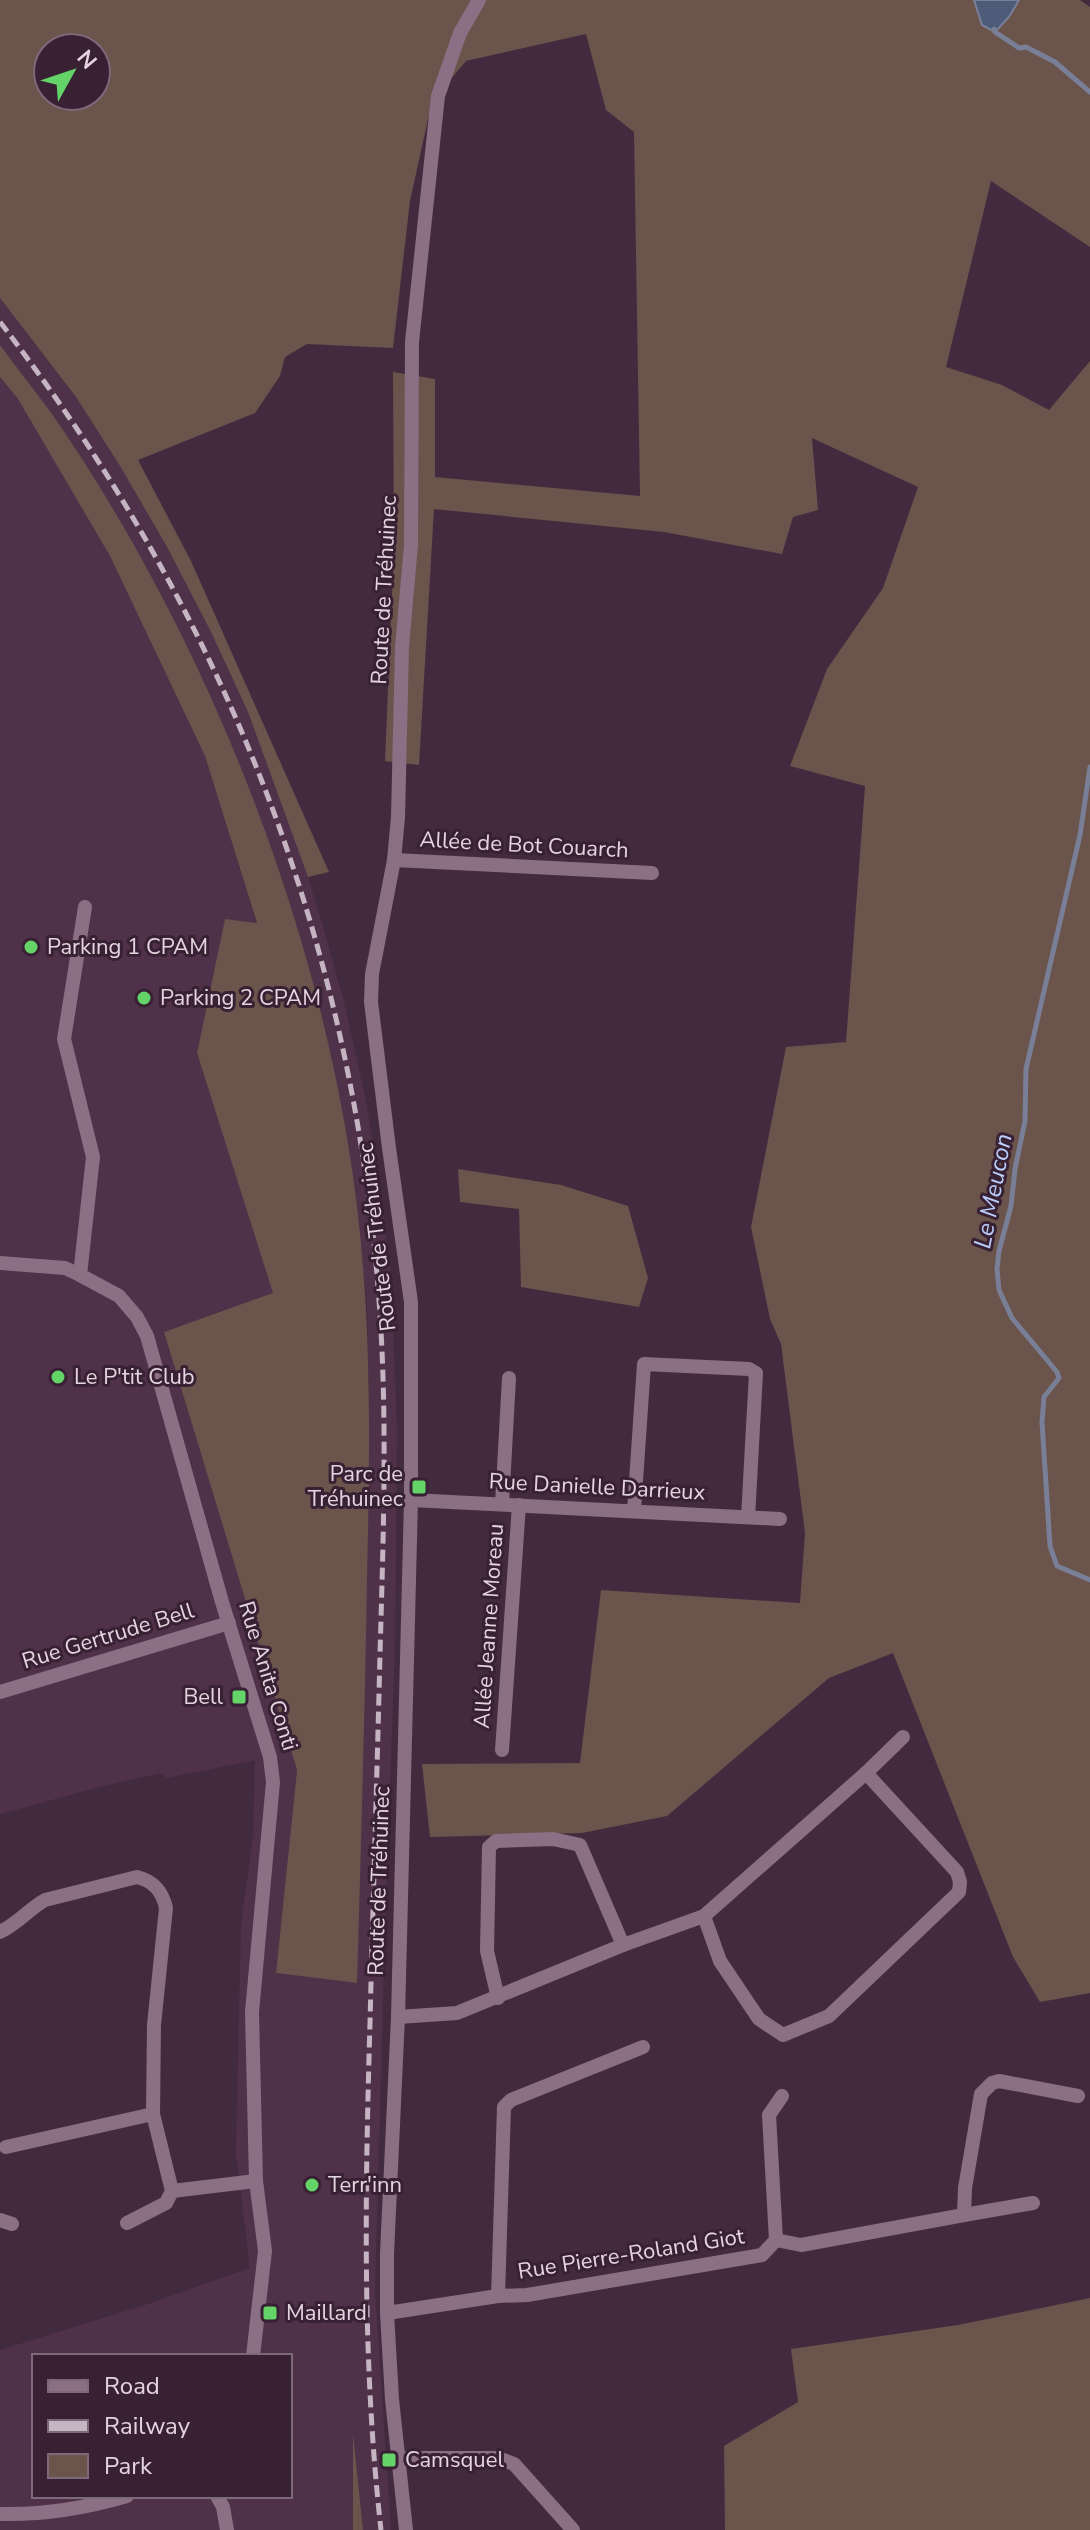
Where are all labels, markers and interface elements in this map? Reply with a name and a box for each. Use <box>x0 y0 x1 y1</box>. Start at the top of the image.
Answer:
north arrow <box>32 32 112 112</box>
text: N <box>70 44 103 76</box>
street label: Route de Tréhuinec <box>364 495 404 685</box>
street label: Allée de Bot Couarch <box>419 825 629 865</box>
place label: Parking 1 CPAM <box>47 932 208 962</box>
marker: Parking 1 CPAM <box>22 938 40 956</box>
place label: Parking 2 CPAM <box>160 983 321 1013</box>
marker: Parking 2 CPAM <box>135 989 153 1007</box>
water label: Le Meucon <box>966 1131 1020 1251</box>
street label: Route de Tréhuinec <box>351 1141 403 1333</box>
place label: Le P'tit Club <box>74 1362 195 1392</box>
marker: Le P'tit Club <box>49 1368 67 1386</box>
place label: Parc de Tréhuinec <box>308 1459 403 1514</box>
street label: Rue Danielle Darrieux <box>488 1466 706 1508</box>
marker: Parc de Tréhuinec <box>410 1478 428 1496</box>
street label: Allée Jeanne Moreau <box>467 1523 511 1729</box>
street label: Rue Gertrude Bell <box>18 1595 198 1676</box>
street label: Rue Anita Conti <box>231 1598 305 1754</box>
place label: Bell <box>183 1682 223 1712</box>
marker: Bell <box>230 1688 248 1706</box>
street label: Route de Tréhuinec <box>361 1786 397 1976</box>
place label: Terr'inn <box>328 2170 402 2200</box>
marker: Terr'inn <box>303 2176 321 2194</box>
street label: Rue Pierre-Roland Giot <box>516 2221 747 2287</box>
place label: Maillard <box>286 2298 367 2328</box>
marker: Maillard <box>261 2304 279 2322</box>
legend <box>32 2354 292 2498</box>
text: Road <box>104 2370 160 2402</box>
text: Railway <box>104 2410 191 2442</box>
place label: Camsquel <box>405 2445 504 2475</box>
text: Park <box>104 2450 153 2482</box>
marker: Camsquel <box>380 2451 398 2469</box>

